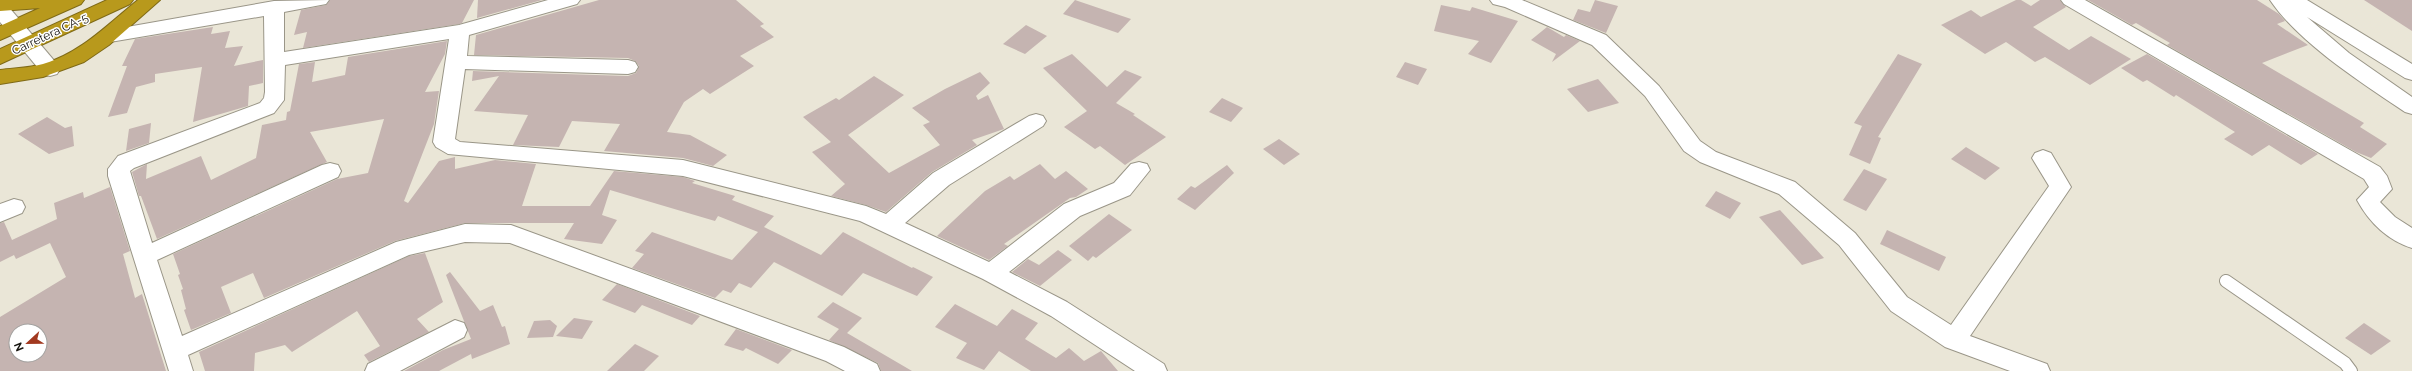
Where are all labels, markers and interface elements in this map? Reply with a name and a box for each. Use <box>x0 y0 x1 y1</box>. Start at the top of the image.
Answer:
street label: Carretera CA-5 <box>10 10 91 58</box>
north arrow <box>8 323 48 363</box>
text: N <box>12 340 27 353</box>

